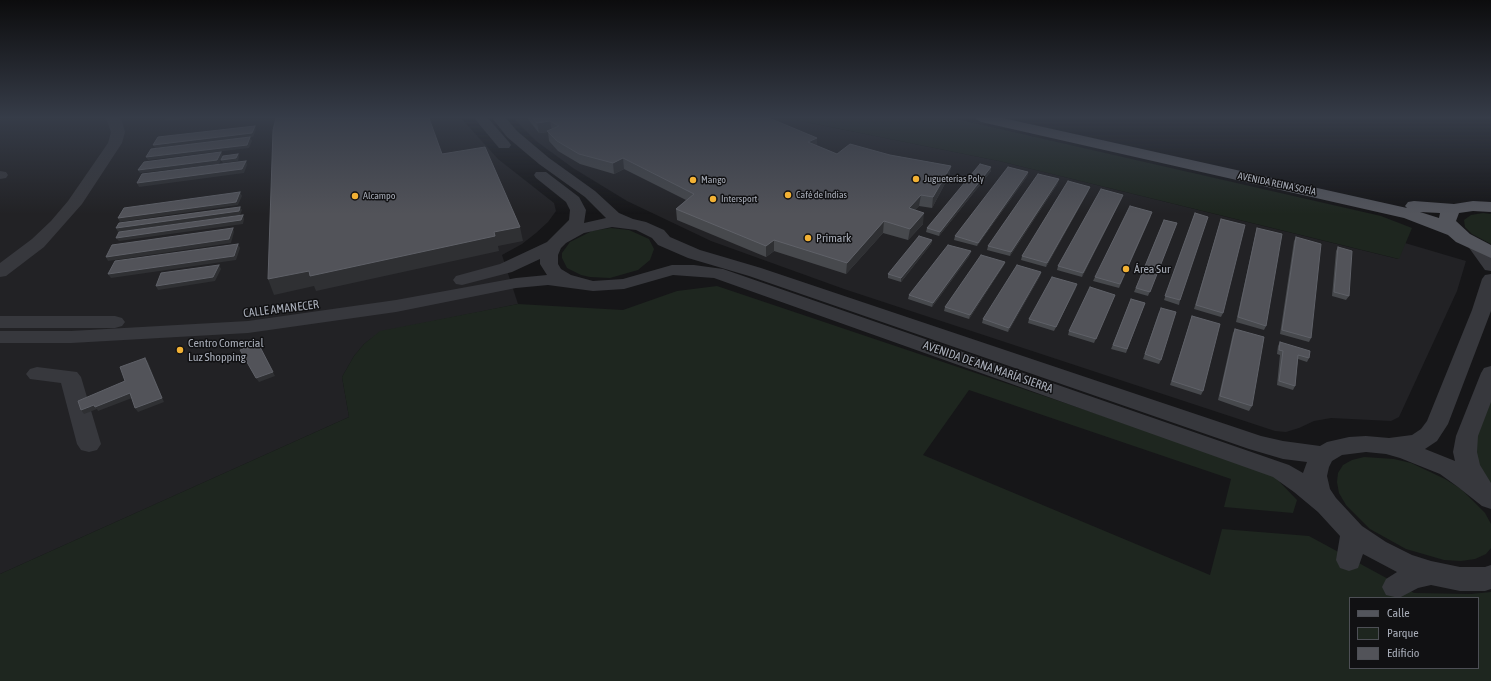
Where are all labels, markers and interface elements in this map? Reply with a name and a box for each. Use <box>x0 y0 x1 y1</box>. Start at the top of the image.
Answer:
street label: AVENIDA REINA SOFÍA <box>1237 170 1317 198</box>
place label: Jugueterías Poly <box>924 173 984 185</box>
place label: Mango <box>701 174 726 186</box>
marker: Jugueterías Poly <box>911 174 921 184</box>
marker: Mango <box>688 175 698 185</box>
place label: Café de Indias <box>796 189 847 201</box>
place label: Alcampo <box>363 190 395 202</box>
marker: Café de Indias <box>783 190 793 200</box>
marker: Alcampo <box>350 191 360 201</box>
place label: Intersport <box>721 193 757 205</box>
marker: Intersport <box>708 194 718 204</box>
place label: Primark <box>816 231 851 245</box>
marker: Primark <box>803 233 813 243</box>
place label: Área Sur <box>1134 262 1170 276</box>
marker: Área Sur <box>1121 264 1131 274</box>
street label: CALLE AMANECER <box>242 297 320 321</box>
place label: Centro Comercial Luz Shopping <box>188 336 264 364</box>
street label: AVENIDA DE ANA MARÍA SIERRA <box>921 338 1055 396</box>
marker: Centro Comercial Luz Shopping <box>175 345 185 355</box>
legend <box>1349 597 1479 669</box>
text: Calle <box>1387 606 1410 620</box>
text: Parque <box>1387 626 1419 640</box>
text: Edificio <box>1387 646 1419 660</box>

